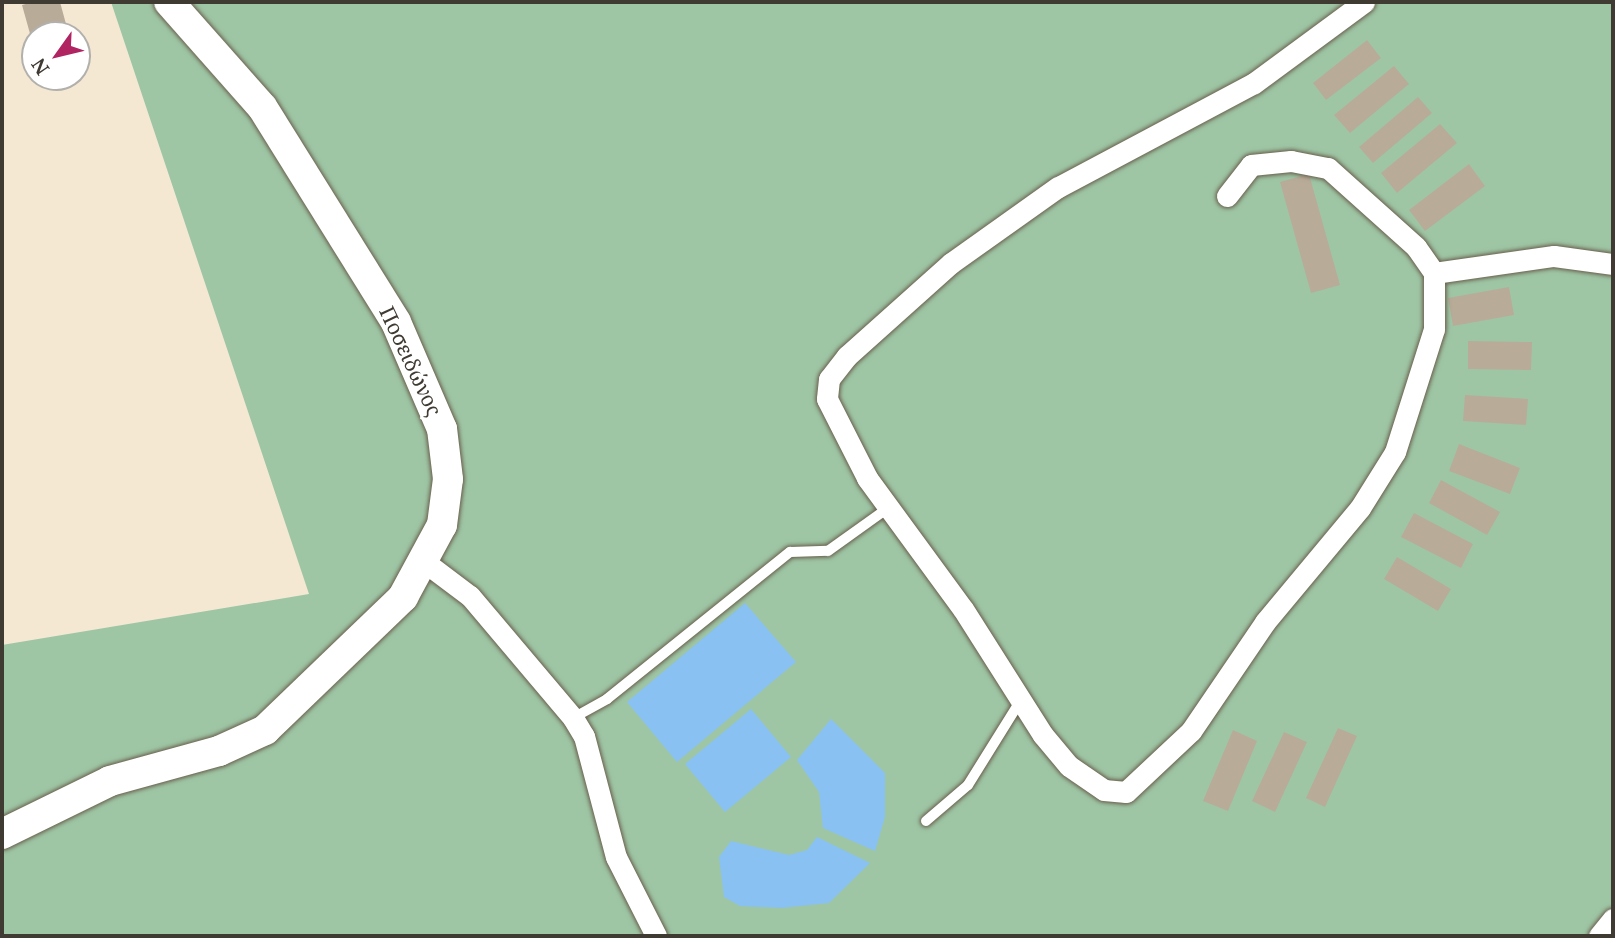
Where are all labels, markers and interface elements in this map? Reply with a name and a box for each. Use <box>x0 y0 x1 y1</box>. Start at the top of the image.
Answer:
north arrow <box>21 21 91 91</box>
text: N <box>25 53 55 80</box>
street label: Ποσειδώνος <box>375 302 447 420</box>

